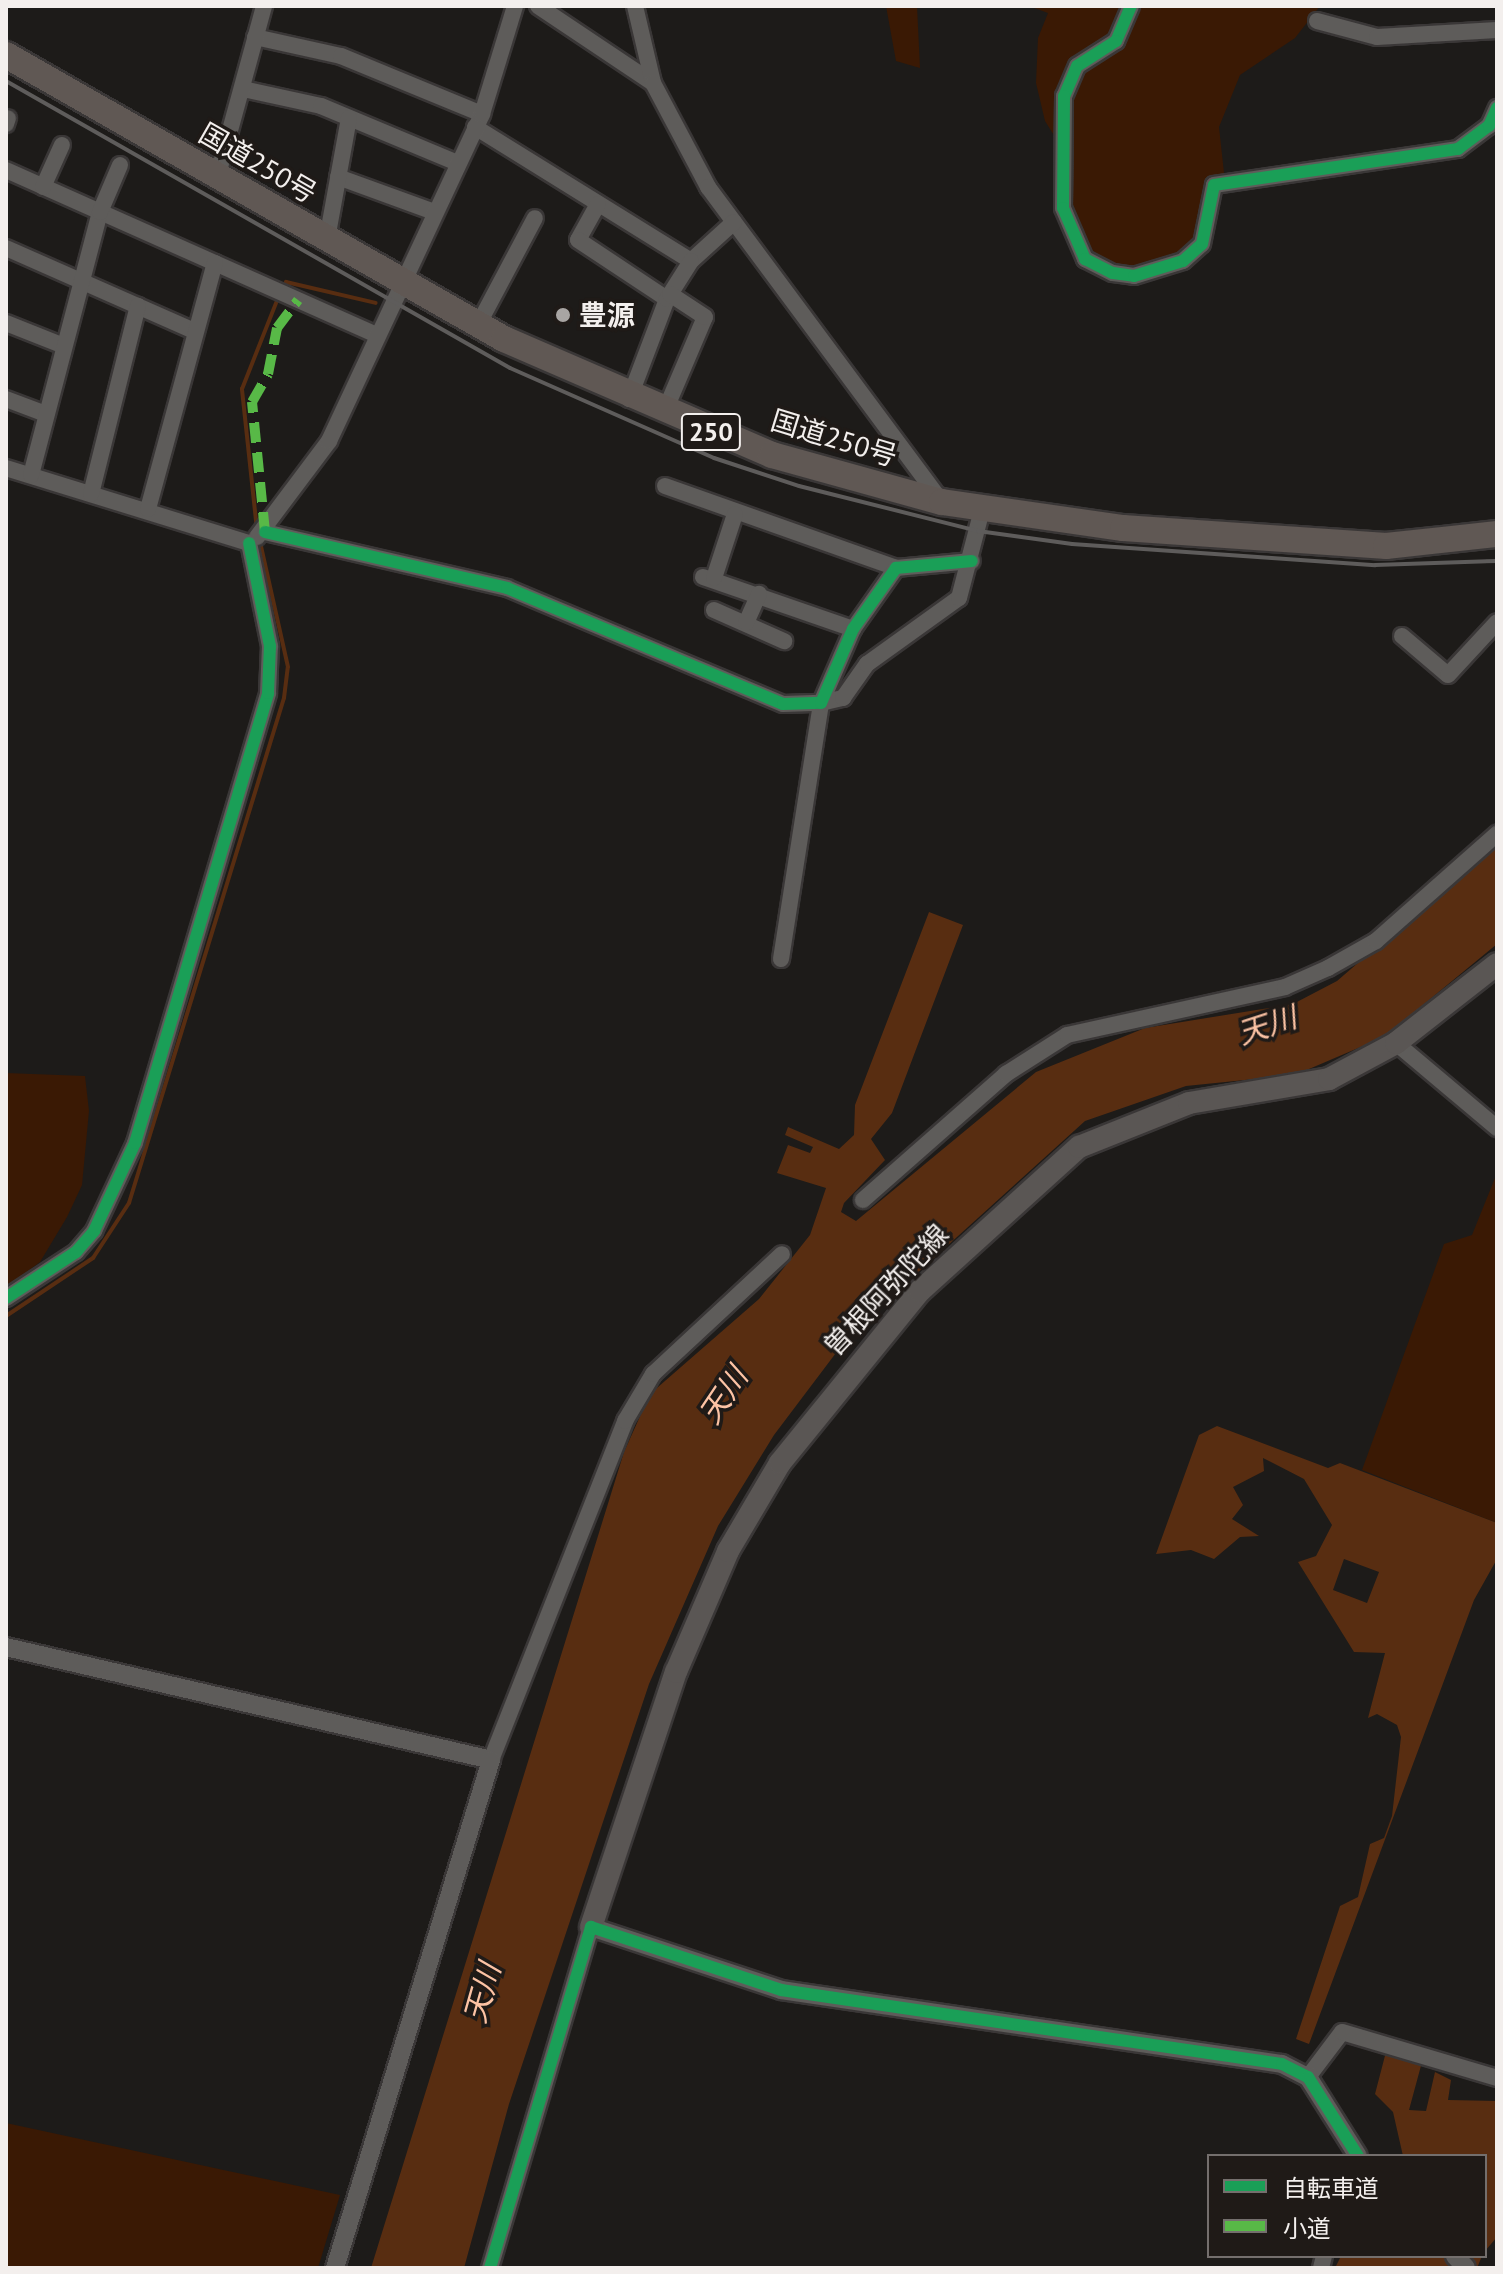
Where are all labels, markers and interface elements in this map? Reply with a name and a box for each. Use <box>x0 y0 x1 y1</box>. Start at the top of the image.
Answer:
street label: 国道250号 <box>193 116 323 210</box>
place label: 豊源 <box>579 298 635 332</box>
marker: 豊源 <box>554 306 572 324</box>
street label: 国道250号 <box>767 403 901 473</box>
road number: 250 <box>679 410 743 454</box>
water label: 天川 <box>1233 999 1301 1051</box>
street label: 曽根阿弥陀線 <box>816 1217 956 1363</box>
water label: 天川 <box>691 1360 755 1430</box>
water label: 天川 <box>456 1959 508 2027</box>
legend <box>1207 2154 1487 2258</box>
text: 自転車道 <box>1283 2173 1379 2204</box>
text: 小道 <box>1283 2213 1331 2244</box>

